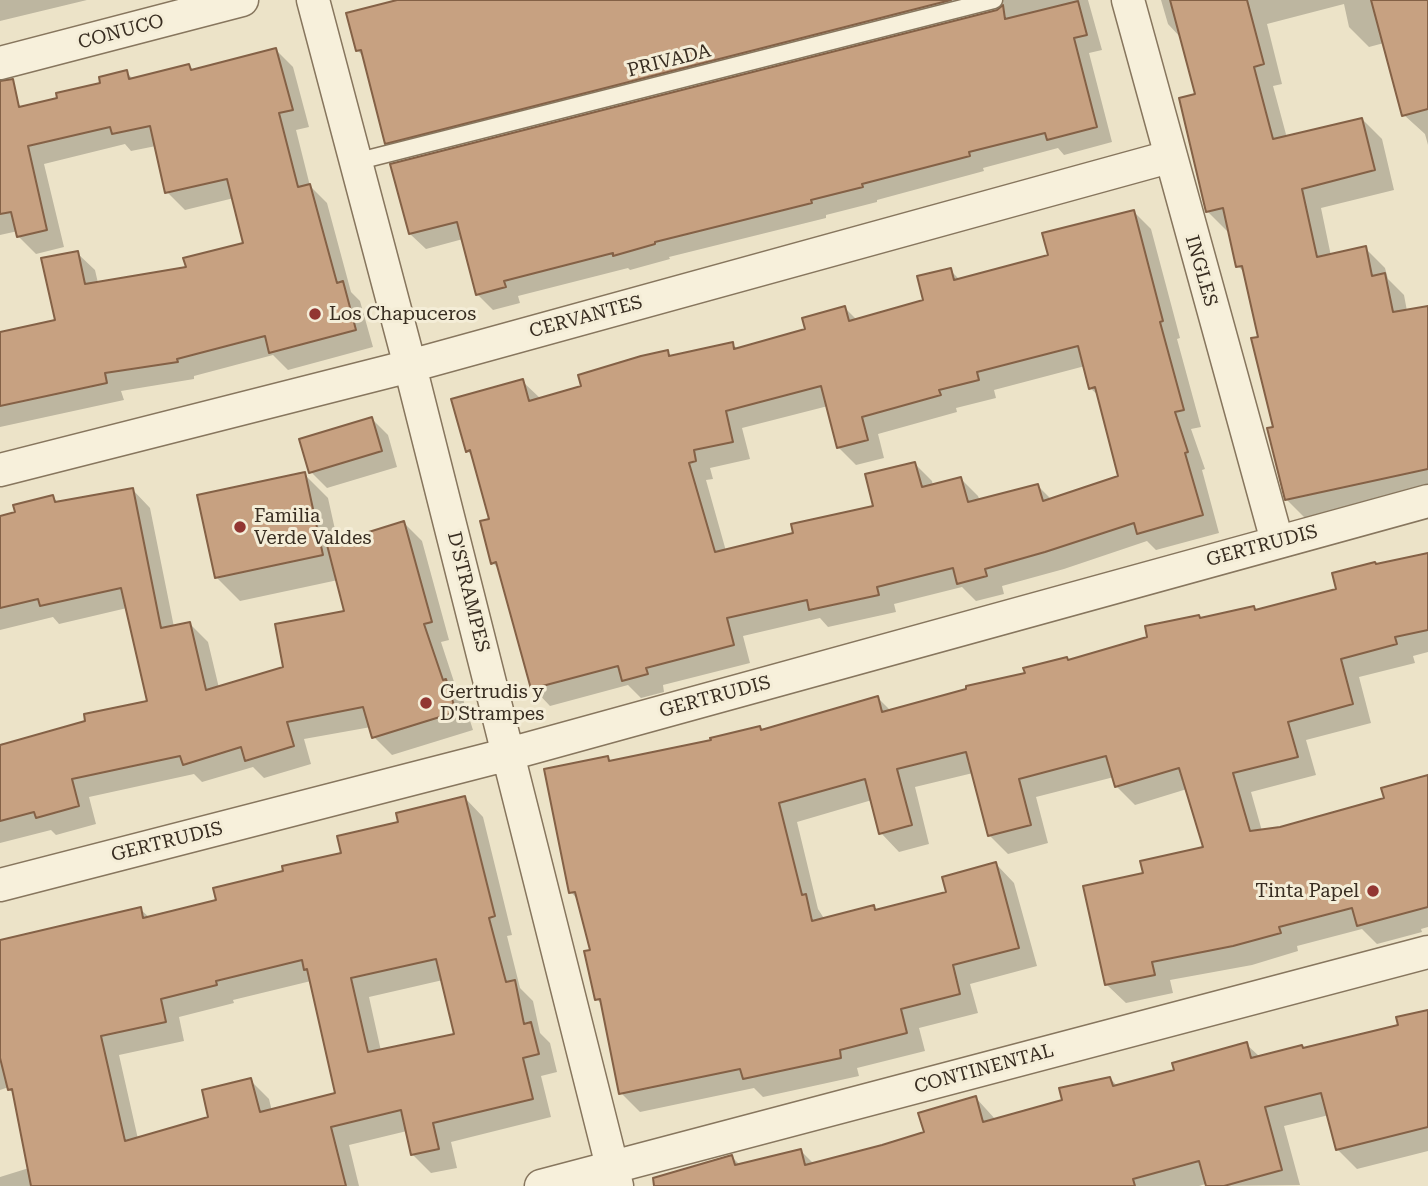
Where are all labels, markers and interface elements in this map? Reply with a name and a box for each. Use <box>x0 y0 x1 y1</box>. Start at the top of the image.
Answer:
street label: CONUCO <box>76 10 166 54</box>
street label: PRIVADA <box>625 40 713 82</box>
street label: INGLES <box>1180 233 1222 309</box>
street label: CERVANTES <box>527 291 645 343</box>
place label: Los Chapuceros <box>329 303 476 325</box>
marker: Los Chapuceros <box>307 306 323 322</box>
place label: Familia Verde Valdes <box>254 505 372 549</box>
marker: Familia Verde Valdes <box>232 519 248 535</box>
street label: GERTRUDIS <box>1204 520 1320 572</box>
street label: D'STRAMPES <box>442 529 494 655</box>
street label: GERTRUDIS <box>657 671 773 723</box>
place label: Gertrudis y D'Strampes <box>440 681 544 725</box>
marker: Gertrudis y D'Strampes <box>418 695 434 711</box>
street label: GERTRUDIS <box>109 817 225 867</box>
place label: Tinta Papel <box>1255 880 1359 902</box>
marker: Tinta Papel <box>1365 883 1381 899</box>
street label: CONTINENTAL <box>912 1039 1056 1099</box>

